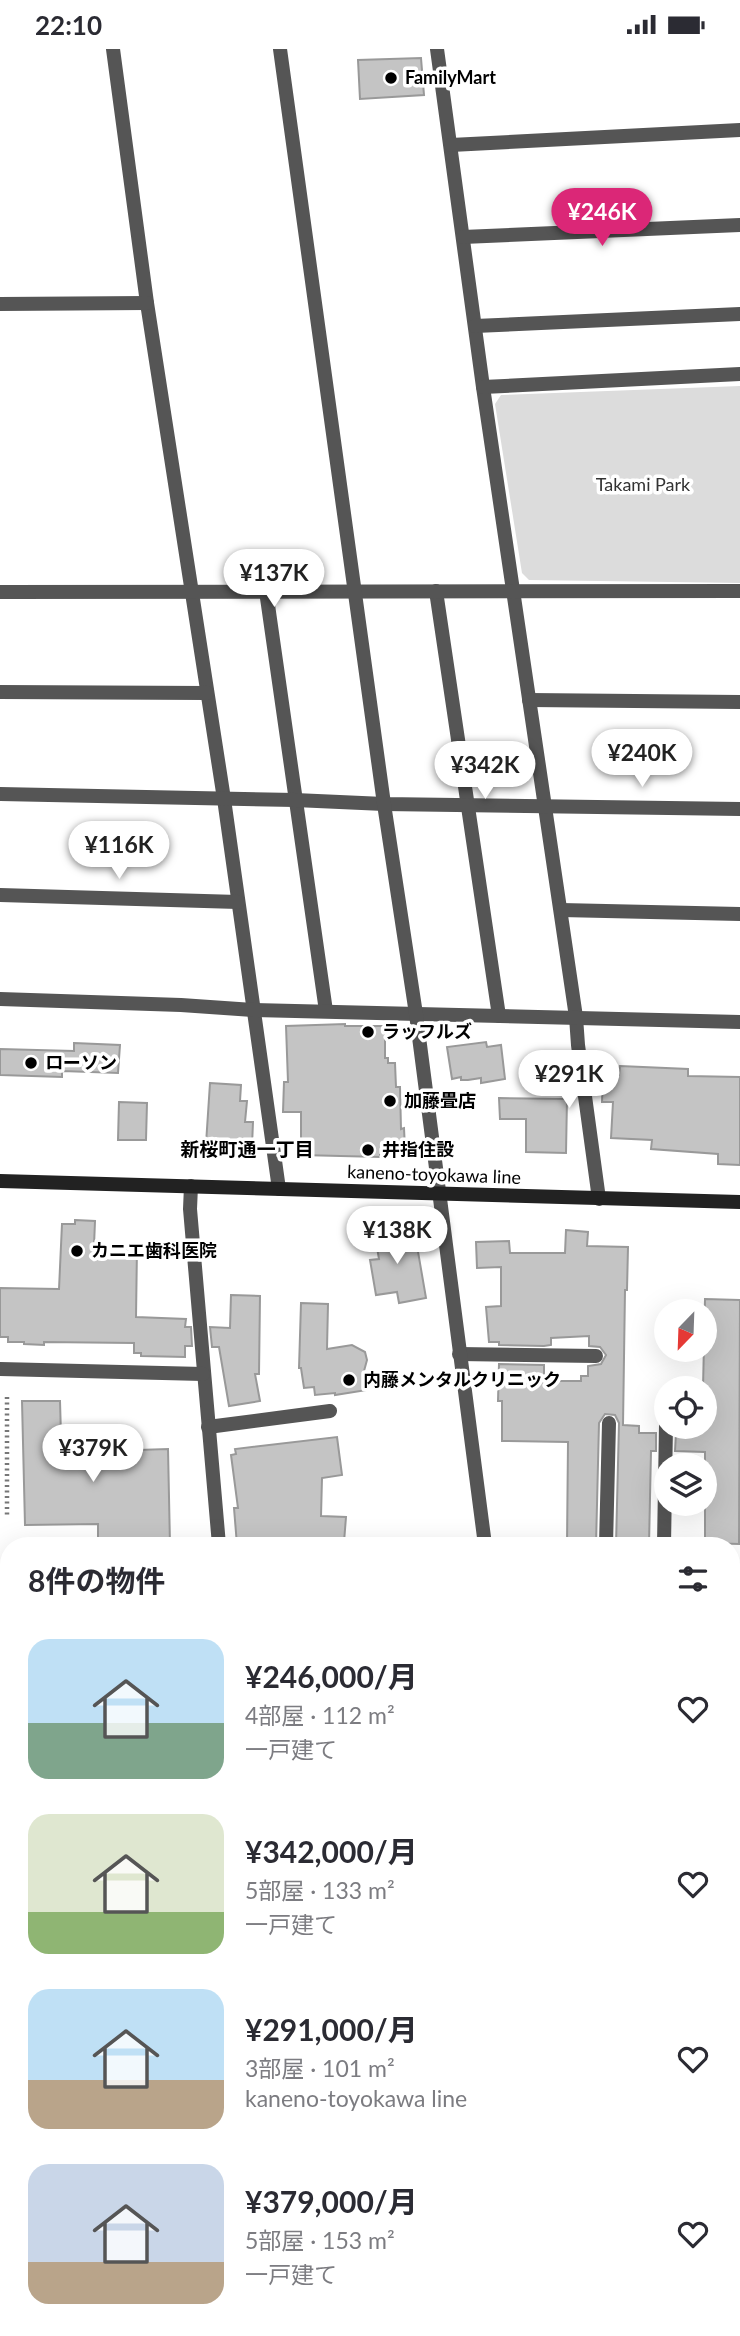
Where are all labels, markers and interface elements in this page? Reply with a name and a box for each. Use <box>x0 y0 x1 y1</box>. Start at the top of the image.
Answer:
text: 22:10 <box>35 9 102 41</box>
place label: FamilyMart <box>405 66 496 88</box>
marker: FamilyMart <box>383 70 399 86</box>
pin: ¥246K <box>553 189 651 248</box>
text: ¥246K <box>567 197 637 225</box>
park label: Takami Park <box>596 473 691 495</box>
pin: ¥137K <box>225 549 323 609</box>
text: ¥137K <box>239 558 309 586</box>
pin: ¥240K <box>593 729 691 789</box>
text: ¥240K <box>607 738 677 766</box>
pin: ¥342K <box>436 741 534 801</box>
text: ¥342K <box>450 750 520 778</box>
pin: ¥116K <box>70 821 168 881</box>
text: ¥116K <box>84 830 154 858</box>
place label: ラッフルズ <box>382 1020 472 1042</box>
marker: ラッフルズ <box>360 1024 376 1040</box>
place label: ローソン <box>45 1051 117 1073</box>
pin: ¥291K <box>520 1051 618 1110</box>
marker: ローソン <box>23 1055 39 1071</box>
text: ¥291K <box>534 1059 604 1087</box>
place label: 加藤畳店 <box>404 1089 476 1111</box>
marker: 加藤畳店 <box>382 1093 398 1109</box>
district label: 新桜町通一丁目 <box>180 1137 314 1160</box>
place label: 井指住設 <box>382 1138 454 1160</box>
marker: 井指住設 <box>360 1142 376 1158</box>
street label: kaneno-toyokawa line <box>347 1160 521 1188</box>
pin: ¥138K <box>348 1207 446 1266</box>
text: ¥138K <box>362 1215 432 1243</box>
place label: カニエ歯科医院 <box>91 1239 217 1261</box>
marker: カニエ歯科医院 <box>69 1243 85 1259</box>
north arrow <box>654 1299 718 1361</box>
map controls <box>654 1299 717 1516</box>
place label: 内藤メンタルクリニック <box>363 1368 561 1390</box>
marker: 内藤メンタルクリニック <box>341 1372 357 1388</box>
button: locate <box>654 1376 717 1439</box>
pin: ¥379K <box>44 1425 142 1484</box>
text: ¥379K <box>58 1433 128 1461</box>
button: layers <box>654 1453 717 1516</box>
icon: filters <box>674 1560 712 1598</box>
text: 8件の物件 <box>28 1562 165 1598</box>
text: ¥246,000/月 <box>245 1658 418 1694</box>
icon: home <box>84 1667 168 1751</box>
icon: heart <box>674 1690 712 1728</box>
text: 4部屋 · 112 m² <box>245 1701 395 1729</box>
text: 一戸建て <box>245 1735 337 1763</box>
text: ¥342,000/月 <box>245 1833 418 1869</box>
icon: home <box>84 1842 168 1926</box>
icon: heart <box>674 1865 712 1903</box>
text: 5部屋 · 133 m² <box>245 1876 395 1904</box>
text: 一戸建て <box>245 1910 337 1938</box>
text: ¥291,000/月 <box>245 2011 418 2047</box>
icon: home <box>84 2017 168 2101</box>
icon: heart <box>674 2040 712 2078</box>
text: 3部屋 · 101 m² <box>245 2054 395 2082</box>
text: kaneno-toyokawa line <box>245 2084 467 2112</box>
text: ¥379,000/月 <box>245 2183 418 2219</box>
icon: home <box>84 2192 168 2276</box>
icon: heart <box>674 2215 712 2253</box>
text: 5部屋 · 153 m² <box>245 2226 395 2254</box>
text: 一戸建て <box>245 2260 337 2288</box>

